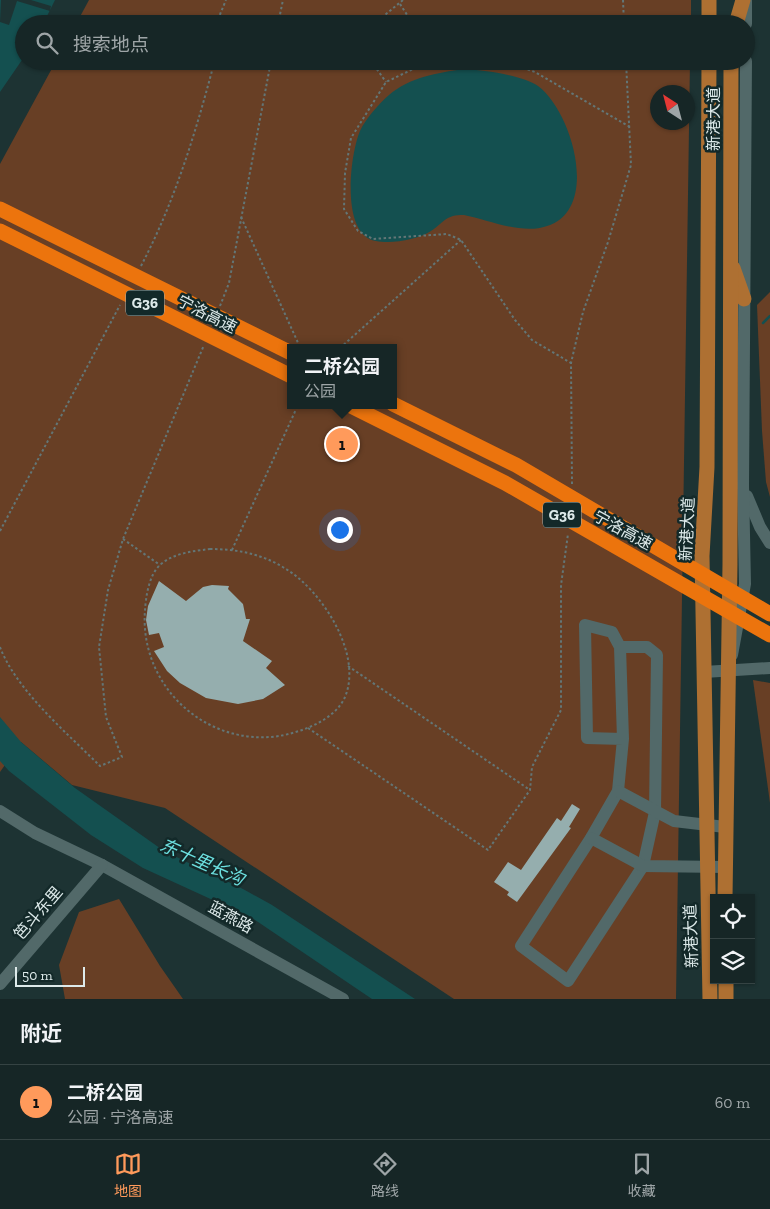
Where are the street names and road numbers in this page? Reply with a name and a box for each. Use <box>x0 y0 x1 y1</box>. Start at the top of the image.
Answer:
street label: 新港大道 <box>704 87 723 151</box>
road number: G36 <box>126 290 164 316</box>
street label: 宁洛高速 <box>174 291 240 337</box>
street label: 新港大道 <box>676 497 698 561</box>
road number: G36 <box>543 502 581 528</box>
street label: 宁洛高速 <box>590 506 656 554</box>
street label: 笆斗东里 <box>10 883 66 943</box>
street label: 蓝燕路 <box>205 897 257 937</box>
street label: 新港大道 <box>680 904 702 968</box>

